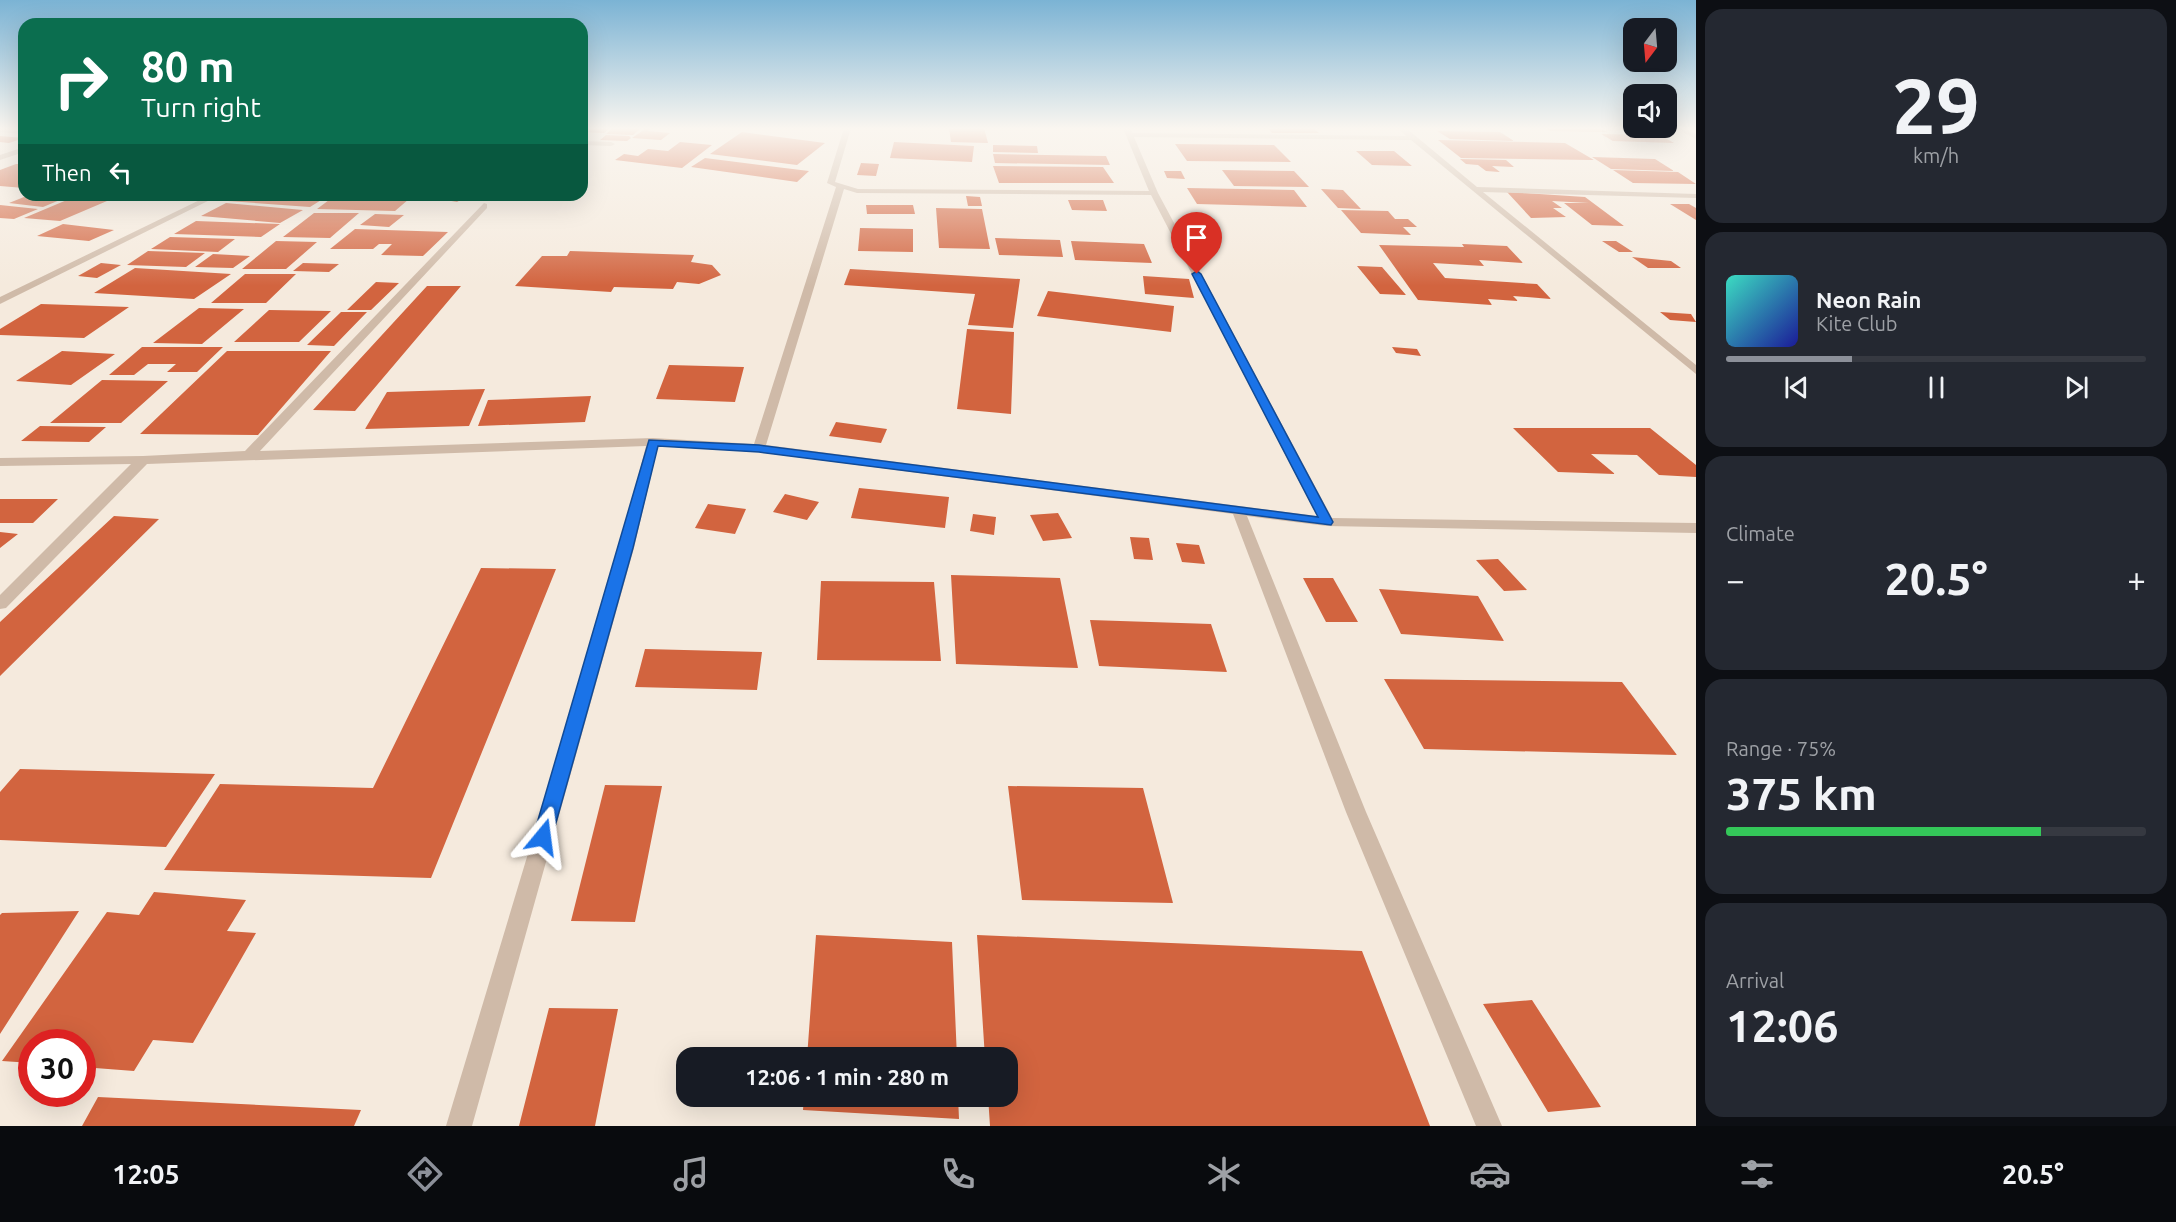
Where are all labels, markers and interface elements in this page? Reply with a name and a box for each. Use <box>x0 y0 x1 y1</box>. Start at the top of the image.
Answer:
north arrow <box>1623 18 1677 72</box>
map controls <box>1623 18 1677 138</box>
icon: right <box>42 42 120 120</box>
text: 80 m <box>141 43 235 90</box>
text: 29 <box>1892 61 1980 149</box>
button: sound <box>1623 84 1677 138</box>
text: Turn right <box>141 92 261 122</box>
text: km/h <box>1913 144 1959 167</box>
icon: left <box>104 156 137 189</box>
text: Then <box>42 160 92 185</box>
pin <box>1171 212 1222 274</box>
icon: arrive <box>1180 221 1213 254</box>
text: Neon Rain <box>1816 287 1921 312</box>
text: Kite Club <box>1816 312 1898 335</box>
icon: previous <box>1780 371 1813 404</box>
icon: pause <box>1920 371 1953 404</box>
icon: next <box>2060 371 2093 404</box>
text: Climate <box>1726 522 1795 545</box>
text: 20.5° <box>1884 553 1988 604</box>
text: − <box>1726 561 1745 598</box>
text: + <box>2127 561 2146 598</box>
text: Range · 75% <box>1726 737 1836 760</box>
text: 375 km <box>1726 768 1877 819</box>
position arrow <box>511 805 575 869</box>
text: Arrival <box>1726 969 1784 992</box>
text: 12:06 <box>1726 1000 1839 1051</box>
speed limit sign: 30 <box>18 1029 96 1107</box>
text: 12:06 · 1 min · 280 m <box>745 1064 949 1089</box>
icon: directions <box>404 1153 446 1195</box>
icon: music <box>670 1153 712 1195</box>
icon: phone <box>937 1153 979 1195</box>
icon: climate <box>1203 1153 1245 1195</box>
icon: car <box>1469 1153 1511 1195</box>
icon: filters <box>1736 1153 1778 1195</box>
text: 12:05 <box>112 1159 180 1189</box>
text: 20.5° <box>2002 1159 2064 1189</box>

